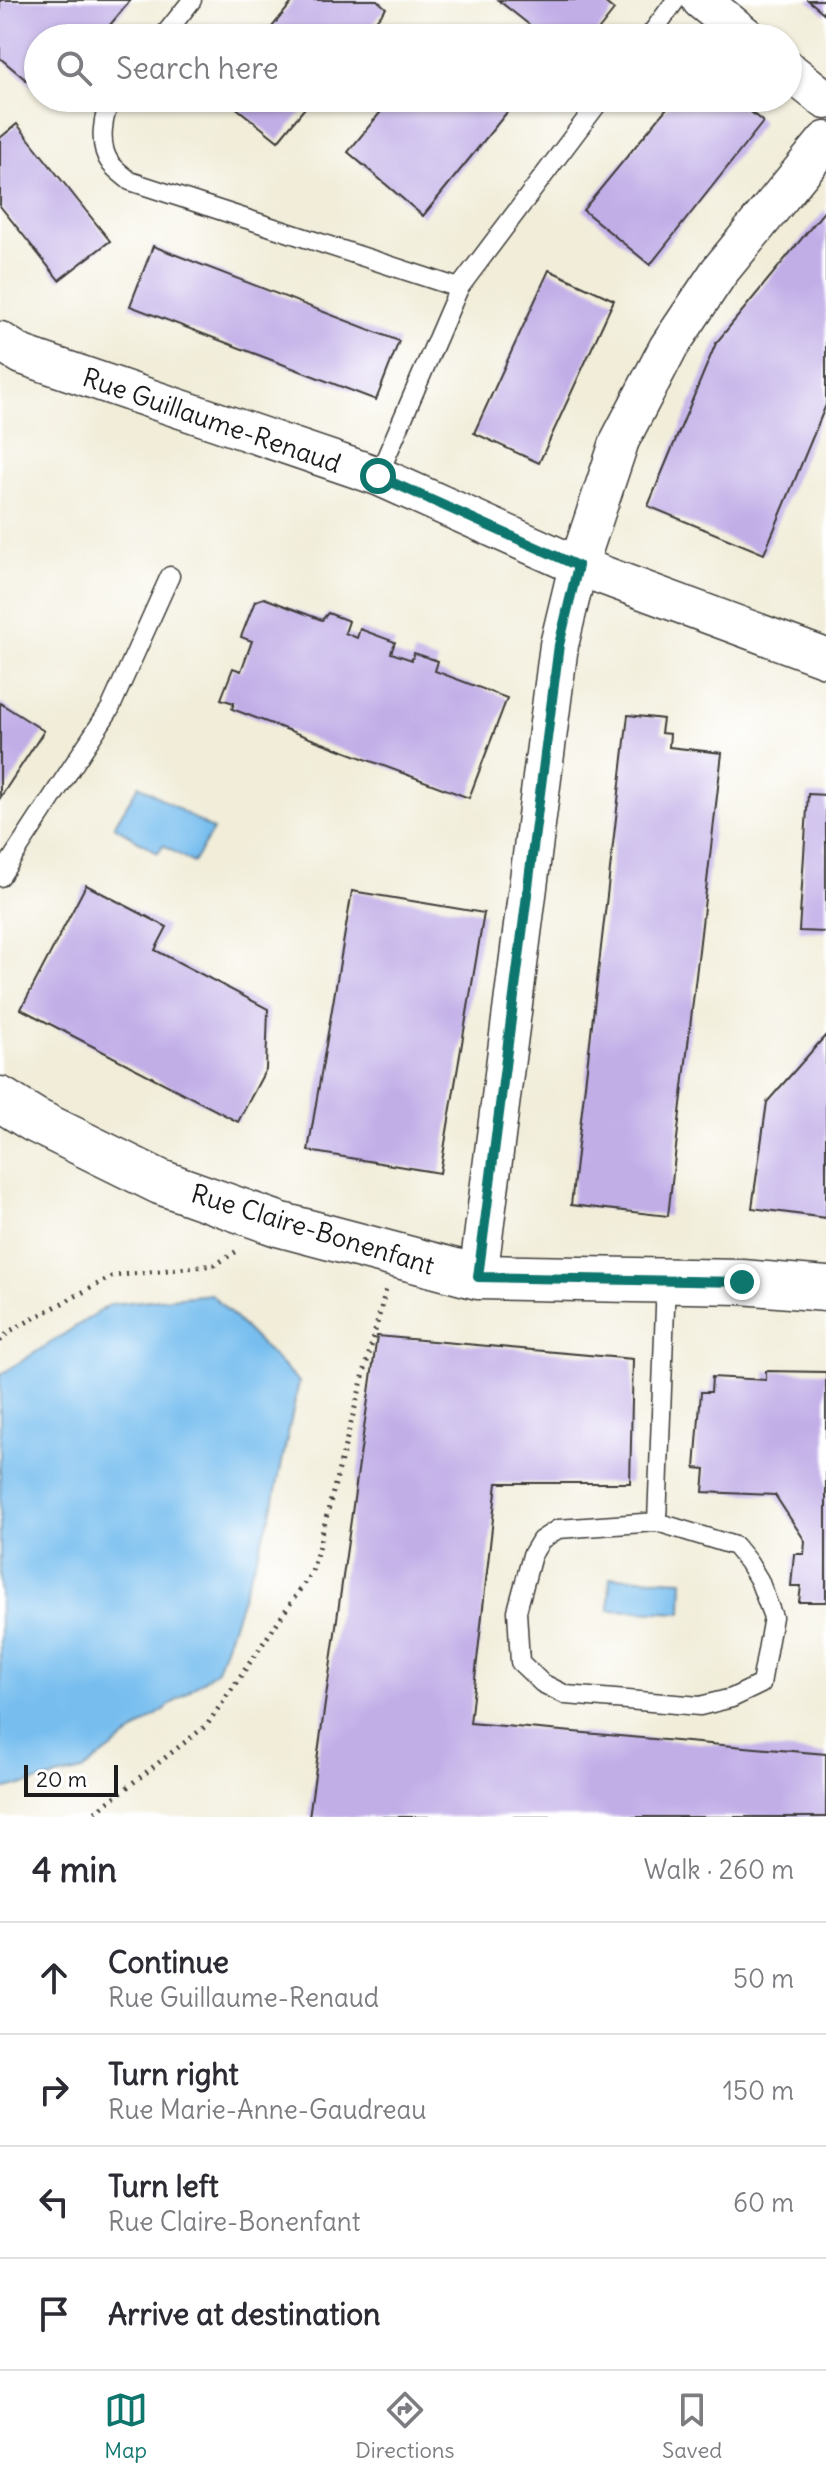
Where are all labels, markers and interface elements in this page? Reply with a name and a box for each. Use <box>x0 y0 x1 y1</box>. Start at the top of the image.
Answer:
search box <box>24 24 802 112</box>
icon: search <box>52 46 96 90</box>
text: Search here <box>116 49 279 87</box>
street label: Rue Guillaume-Renaud <box>78 360 346 480</box>
route start <box>360 458 396 494</box>
street label: Rue Claire-Bonenfant <box>187 1176 439 1282</box>
route end <box>724 1264 760 1300</box>
scale bar <box>24 1761 118 1797</box>
text: 20 m <box>36 1765 87 1793</box>
text: 4 min <box>32 1848 117 1891</box>
text: Walk · 260 m <box>644 1853 794 1886</box>
text: Continue <box>108 1943 229 1981</box>
icon: ahead <box>32 1956 76 2000</box>
text: 50 m <box>733 1962 794 1995</box>
text: Rue Guillaume-Renaud <box>108 1981 379 2014</box>
text: Turn right <box>108 2055 239 2093</box>
icon: right <box>32 2068 76 2112</box>
text: 150 m <box>723 2074 794 2107</box>
text: Rue Marie-Anne-Gaudreau <box>108 2093 427 2126</box>
text: Turn left <box>108 2167 219 2205</box>
icon: left <box>32 2180 76 2224</box>
text: 60 m <box>733 2186 794 2219</box>
text: Rue Claire-Bonenfant <box>108 2205 360 2238</box>
icon: arrive <box>32 2292 76 2336</box>
text: Arrive at destination <box>108 2295 380 2333</box>
tab: Map <box>104 2388 148 2464</box>
tab: Directions <box>355 2388 455 2464</box>
tab: Saved <box>662 2388 722 2464</box>

